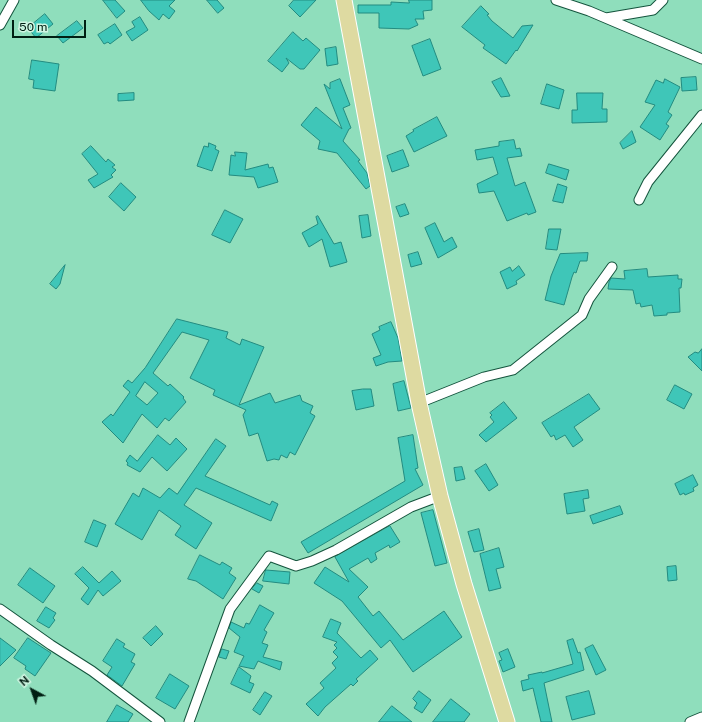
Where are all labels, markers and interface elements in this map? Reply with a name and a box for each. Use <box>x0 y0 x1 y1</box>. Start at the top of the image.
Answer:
scale bar <box>14 12 88 38</box>
text: 50 m <box>19 20 47 34</box>
north arrow <box>12 670 52 710</box>
text: N <box>17 674 31 688</box>

